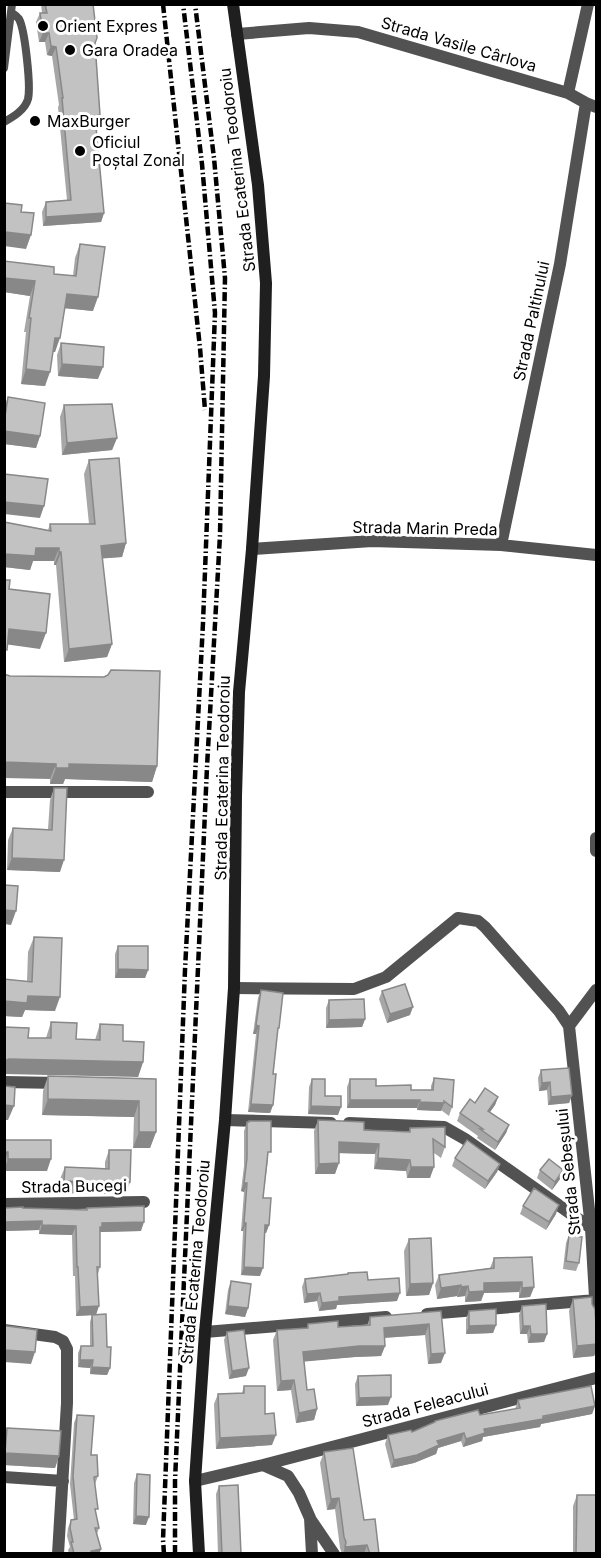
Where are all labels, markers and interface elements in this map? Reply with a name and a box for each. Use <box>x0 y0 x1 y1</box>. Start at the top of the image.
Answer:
street label: Strada Vasile Cârlova <box>379 12 539 76</box>
place label: Orient Expres <box>55 16 158 36</box>
marker: Orient Expres <box>36 19 50 33</box>
place label: Gara Oradea <box>82 40 178 60</box>
marker: Gara Oradea <box>63 43 77 57</box>
street label: Strada Ecaterina Teodoroiu <box>215 67 259 273</box>
place label: MaxBurger <box>47 111 130 131</box>
marker: MaxBurger <box>28 114 42 128</box>
place label: Oficiul Poștal Zonal <box>92 132 185 170</box>
marker: Oficiul Poștal Zonal <box>73 144 87 158</box>
street label: Strada Paltinului <box>509 259 553 383</box>
street label: Strada Marin Preda <box>352 517 498 539</box>
street label: Strada Ecaterina Teodoroiu <box>210 675 234 881</box>
street label: Strada Sebeșului <box>551 1107 585 1237</box>
street label: Strada Ecaterina Teodoroiu <box>176 1159 214 1365</box>
street label: Strada Bucegi <box>21 1175 127 1197</box>
street label: Strada Feleacului <box>360 1379 490 1431</box>

